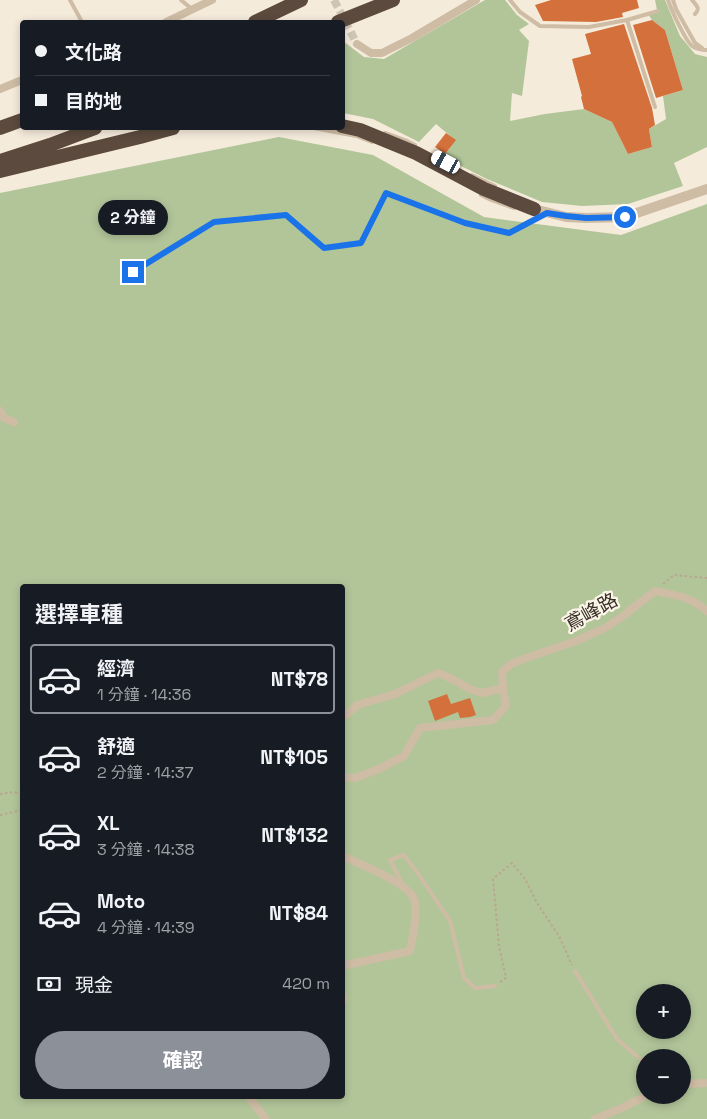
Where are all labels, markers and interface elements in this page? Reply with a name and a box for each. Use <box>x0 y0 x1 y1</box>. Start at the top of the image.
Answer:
text: 文化路 <box>65 40 122 65</box>
text: 目的地 <box>65 89 122 114</box>
car <box>429 148 462 176</box>
callout: 2 分鐘 <box>98 200 168 234</box>
route start <box>614 206 636 228</box>
text: 2 分鐘 <box>110 207 156 228</box>
route end <box>122 261 144 283</box>
street label: 鳶峰路 <box>560 587 622 637</box>
text: 選擇車種 <box>35 600 123 628</box>
text: 經濟 <box>97 656 135 681</box>
icon: car <box>37 657 82 702</box>
text: NT$78 <box>271 667 328 692</box>
text: 1 分鐘 · 14:36 <box>97 684 191 705</box>
text: 舒適 <box>97 734 135 759</box>
icon: car <box>37 735 82 780</box>
text: NT$105 <box>260 745 328 770</box>
text: 2 分鐘 · 14:37 <box>97 762 193 783</box>
text: XL <box>97 811 120 836</box>
icon: car <box>37 813 82 858</box>
text: NT$132 <box>261 823 328 848</box>
text: 3 分鐘 · 14:38 <box>97 839 194 860</box>
text: Moto <box>97 889 145 914</box>
icon: car <box>37 891 82 936</box>
text: NT$84 <box>269 901 328 926</box>
text: 4 分鐘 · 14:39 <box>97 917 195 938</box>
icon: cash <box>35 970 63 998</box>
text: 現金 <box>75 973 113 998</box>
text: 420 m <box>282 973 330 994</box>
map controls <box>636 984 691 1104</box>
button: + <box>636 984 691 1039</box>
button: 確認 <box>35 1031 330 1089</box>
button: − <box>636 1049 691 1104</box>

